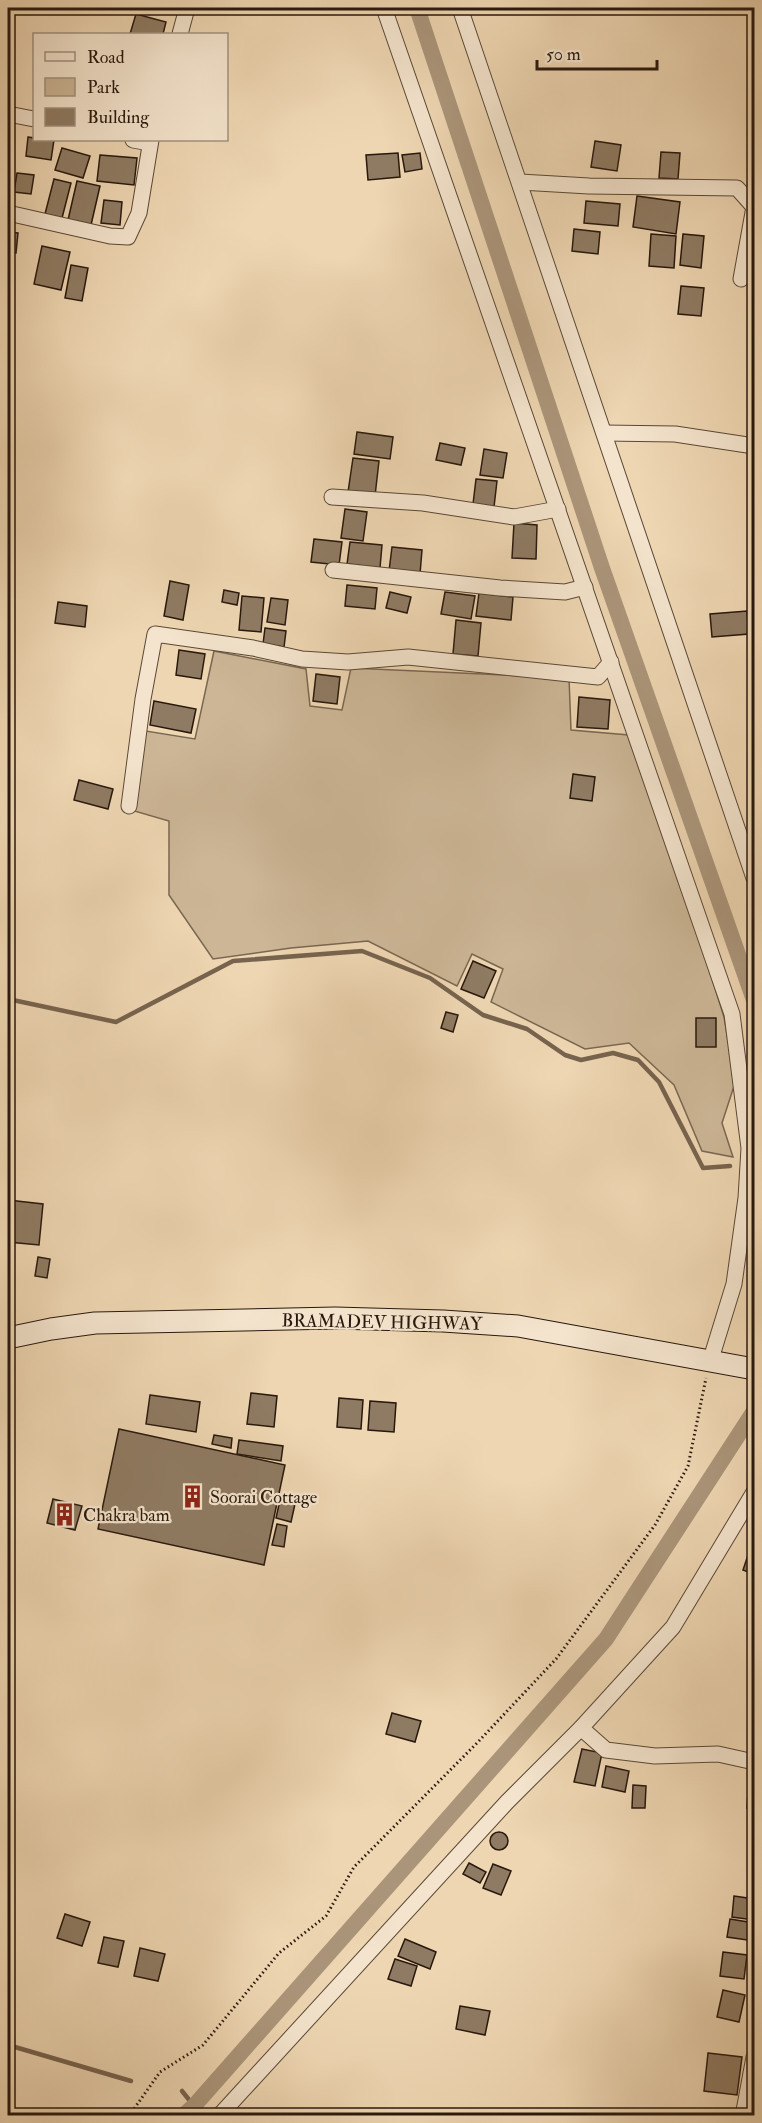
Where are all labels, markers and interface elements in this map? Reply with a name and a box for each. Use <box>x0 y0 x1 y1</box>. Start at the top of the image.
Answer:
legend <box>33 33 228 141</box>
scale bar <box>537 33 657 71</box>
text: 50 m <box>546 43 581 66</box>
text: Road <box>87 46 125 69</box>
text: Park <box>87 76 120 99</box>
text: Building <box>87 106 150 129</box>
street label: BRAMADEV HIGHWAY <box>281 1309 483 1336</box>
building icon: Soorai Cottage <box>179 1484 205 1510</box>
place label: Soorai Cottage <box>210 1486 318 1509</box>
building icon: Chakra bam <box>52 1502 78 1528</box>
place label: Chakra bam <box>83 1504 170 1527</box>

